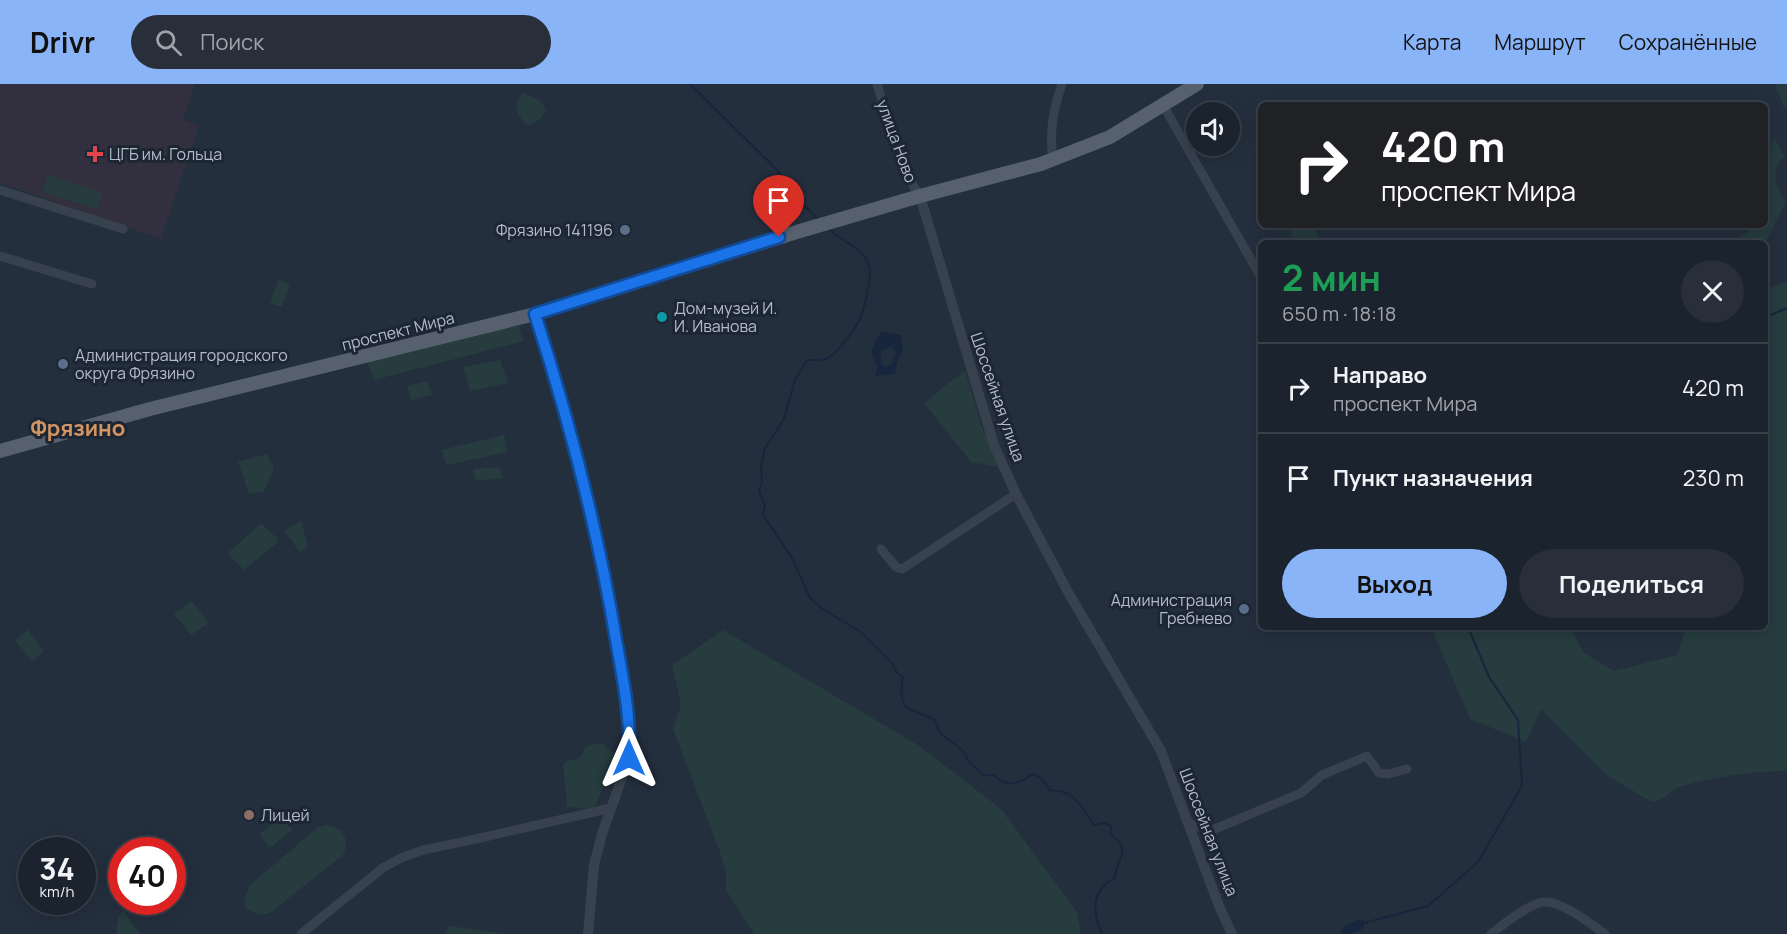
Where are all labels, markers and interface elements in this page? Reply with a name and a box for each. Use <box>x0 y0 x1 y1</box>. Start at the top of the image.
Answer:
search box <box>131 15 551 69</box>
text: Drivr <box>30 23 95 61</box>
icon: search <box>152 26 185 59</box>
text: Поиск <box>200 27 264 57</box>
text: Карта <box>1403 28 1461 56</box>
text: Маршрут <box>1494 28 1586 56</box>
text: Сохранённые <box>1619 28 1757 56</box>
street label: улица Ново <box>872 96 922 186</box>
map controls <box>1186 102 1240 156</box>
button: sound <box>1186 102 1240 156</box>
text: 420 m <box>1381 117 1505 175</box>
icon: right <box>1282 126 1360 204</box>
place label: ЦГБ им. Гольца <box>109 143 222 165</box>
marker: ЦГБ им. Гольца <box>86 145 104 163</box>
text: проспект Мира <box>1381 172 1576 209</box>
pin <box>753 175 804 237</box>
icon: arrive <box>762 184 795 217</box>
place label: Фрязино 141196 <box>496 219 613 241</box>
marker: Фрязино 141196 <box>618 223 632 237</box>
text: 2 мин <box>1282 253 1381 302</box>
button: close <box>1681 260 1744 323</box>
place label: Дом-музей И. И. Иванова <box>674 297 777 337</box>
text: 650 m · 18:18 <box>1282 300 1396 327</box>
street label: проспект Мира <box>339 306 457 356</box>
marker: Дом-музей И. И. Иванова <box>655 310 669 324</box>
street label: Шоссейная улица <box>966 329 1030 465</box>
place label: Администрация городского округа Фрязино <box>75 344 288 384</box>
marker: Администрация городского округа Фрязино <box>56 357 70 371</box>
text: Направо <box>1333 360 1427 390</box>
icon: right <box>1282 372 1315 405</box>
text: 420 m <box>1682 373 1744 403</box>
text: проспект Мира <box>1333 390 1477 417</box>
district label: Фрязино <box>31 413 125 443</box>
icon: arrive <box>1282 462 1315 495</box>
text: Пункт назначения <box>1333 463 1533 493</box>
text: 230 m <box>1683 463 1744 493</box>
button: Выход <box>1282 549 1507 618</box>
button: Поделиться <box>1519 549 1744 618</box>
place label: Администрация Гребнево <box>1111 589 1232 629</box>
marker: Администрация Гребнево <box>1237 602 1251 616</box>
position arrow <box>597 726 661 790</box>
street label: Шоссейная улица <box>1174 765 1244 899</box>
place label: Лицей <box>261 804 310 826</box>
marker: Лицей <box>242 808 256 822</box>
speed limit sign: 40 <box>108 837 186 915</box>
text: 34 <box>39 848 75 889</box>
text: km/h <box>40 881 74 902</box>

